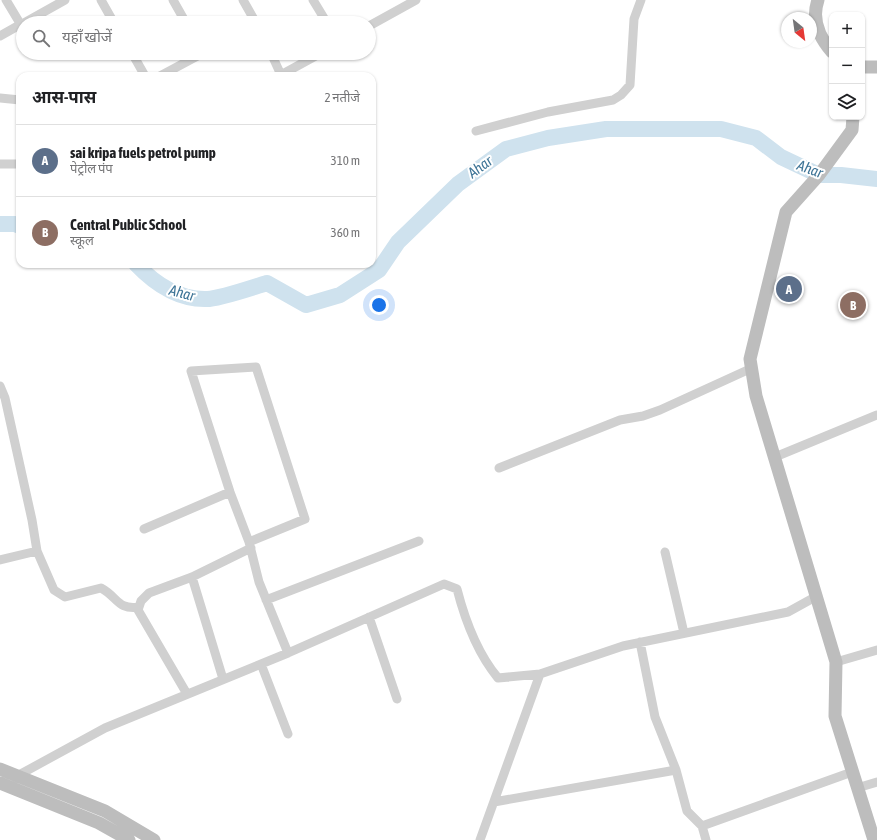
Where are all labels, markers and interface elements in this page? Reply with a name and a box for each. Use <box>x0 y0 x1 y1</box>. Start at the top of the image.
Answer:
north arrow <box>781 12 817 48</box>
map controls <box>829 12 865 120</box>
button: + <box>829 12 865 48</box>
search box <box>16 16 376 60</box>
icon: search <box>30 27 52 49</box>
text: यहाँ खोजें <box>62 28 112 45</box>
button: − <box>829 48 865 84</box>
button: layers <box>829 84 865 120</box>
text: आस-पास <box>32 87 96 107</box>
text: 2 नतीजे <box>324 90 360 105</box>
text: sai kripa fuels petrol pump <box>70 144 216 161</box>
water label: Ahar <box>463 152 496 182</box>
text: A <box>42 153 48 168</box>
text: 310 m <box>331 153 360 168</box>
water label: Ahar <box>794 156 826 181</box>
text: पेट्रोल पंप <box>70 161 113 176</box>
text: Central Public School <box>70 216 186 233</box>
text: B <box>42 225 48 240</box>
text: 360 m <box>331 225 360 240</box>
text: स्कूल <box>70 233 94 248</box>
pin: A <box>776 274 802 304</box>
water label: Ahar <box>166 281 197 304</box>
pin: B <box>840 290 866 320</box>
your location <box>369 295 389 315</box>

